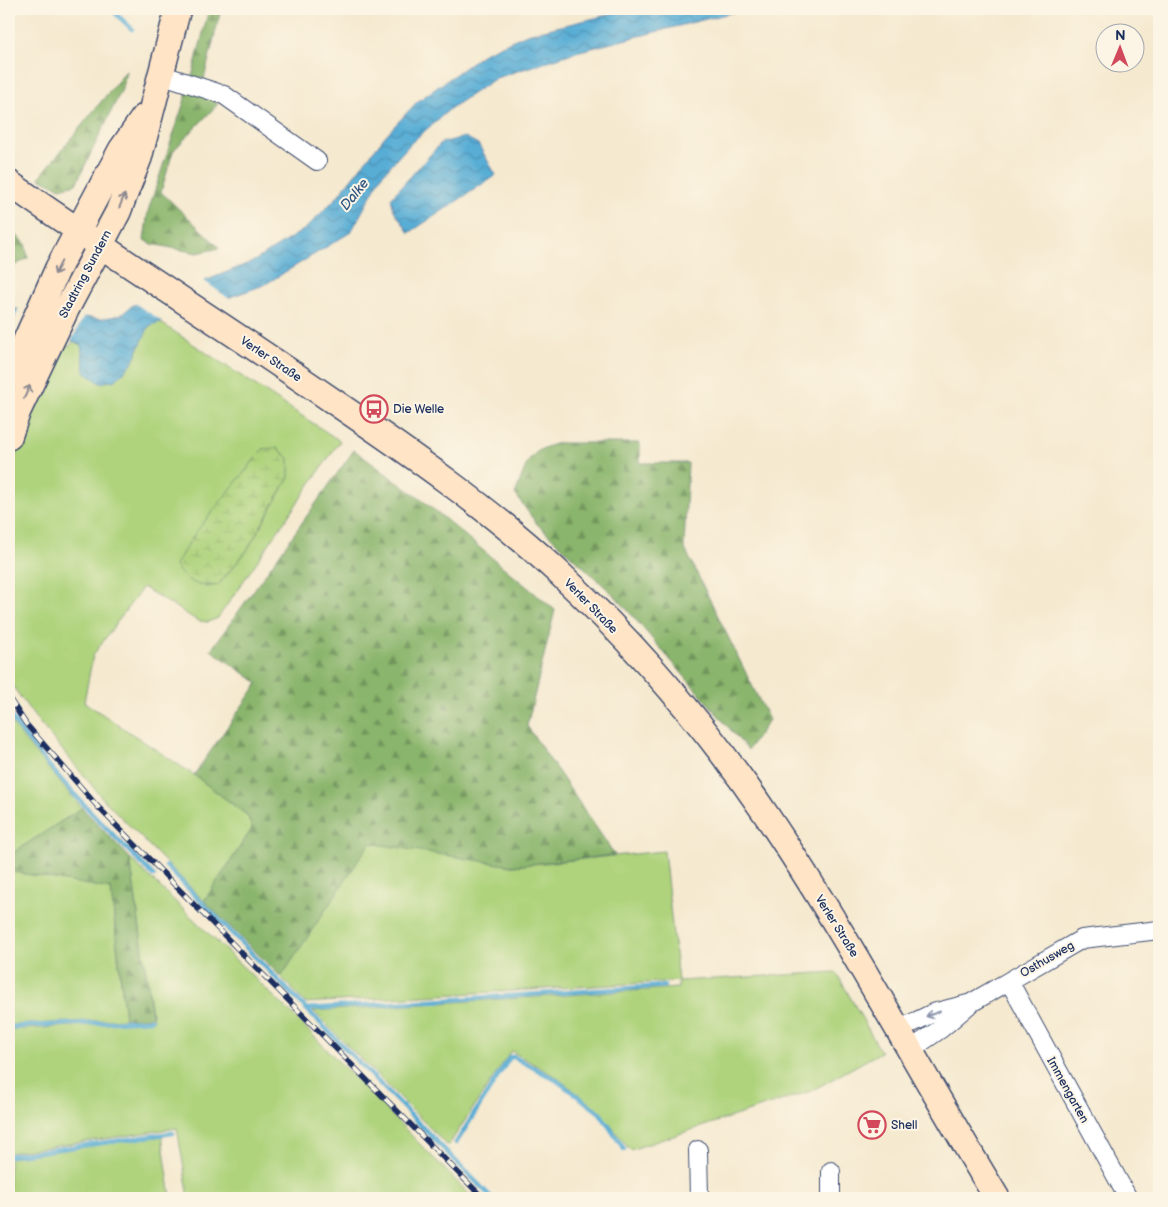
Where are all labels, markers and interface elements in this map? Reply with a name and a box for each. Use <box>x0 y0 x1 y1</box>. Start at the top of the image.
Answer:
north arrow <box>1096 22 1146 72</box>
text: N <box>1115 27 1126 44</box>
water label: Dalke <box>336 175 372 214</box>
one-way arrow <box>118 194 127 210</box>
street label: Stadtring Sundern <box>56 227 115 321</box>
one-way arrow <box>53 260 63 275</box>
street label: Verler Straße <box>237 333 304 385</box>
one-way arrow <box>23 385 33 400</box>
bus stop icon: Die Welle <box>359 394 389 424</box>
place label: Die Welle <box>393 402 444 417</box>
street label: Verler Straße <box>561 576 621 637</box>
street label: Verler Straße <box>812 892 862 960</box>
street label: Osthusweg <box>1018 938 1077 981</box>
one-way arrow <box>926 1010 941 1019</box>
street label: Immengarten <box>1043 1055 1092 1126</box>
supermarket icon: Shell <box>857 1110 887 1140</box>
place label: Shell <box>891 1118 917 1133</box>

